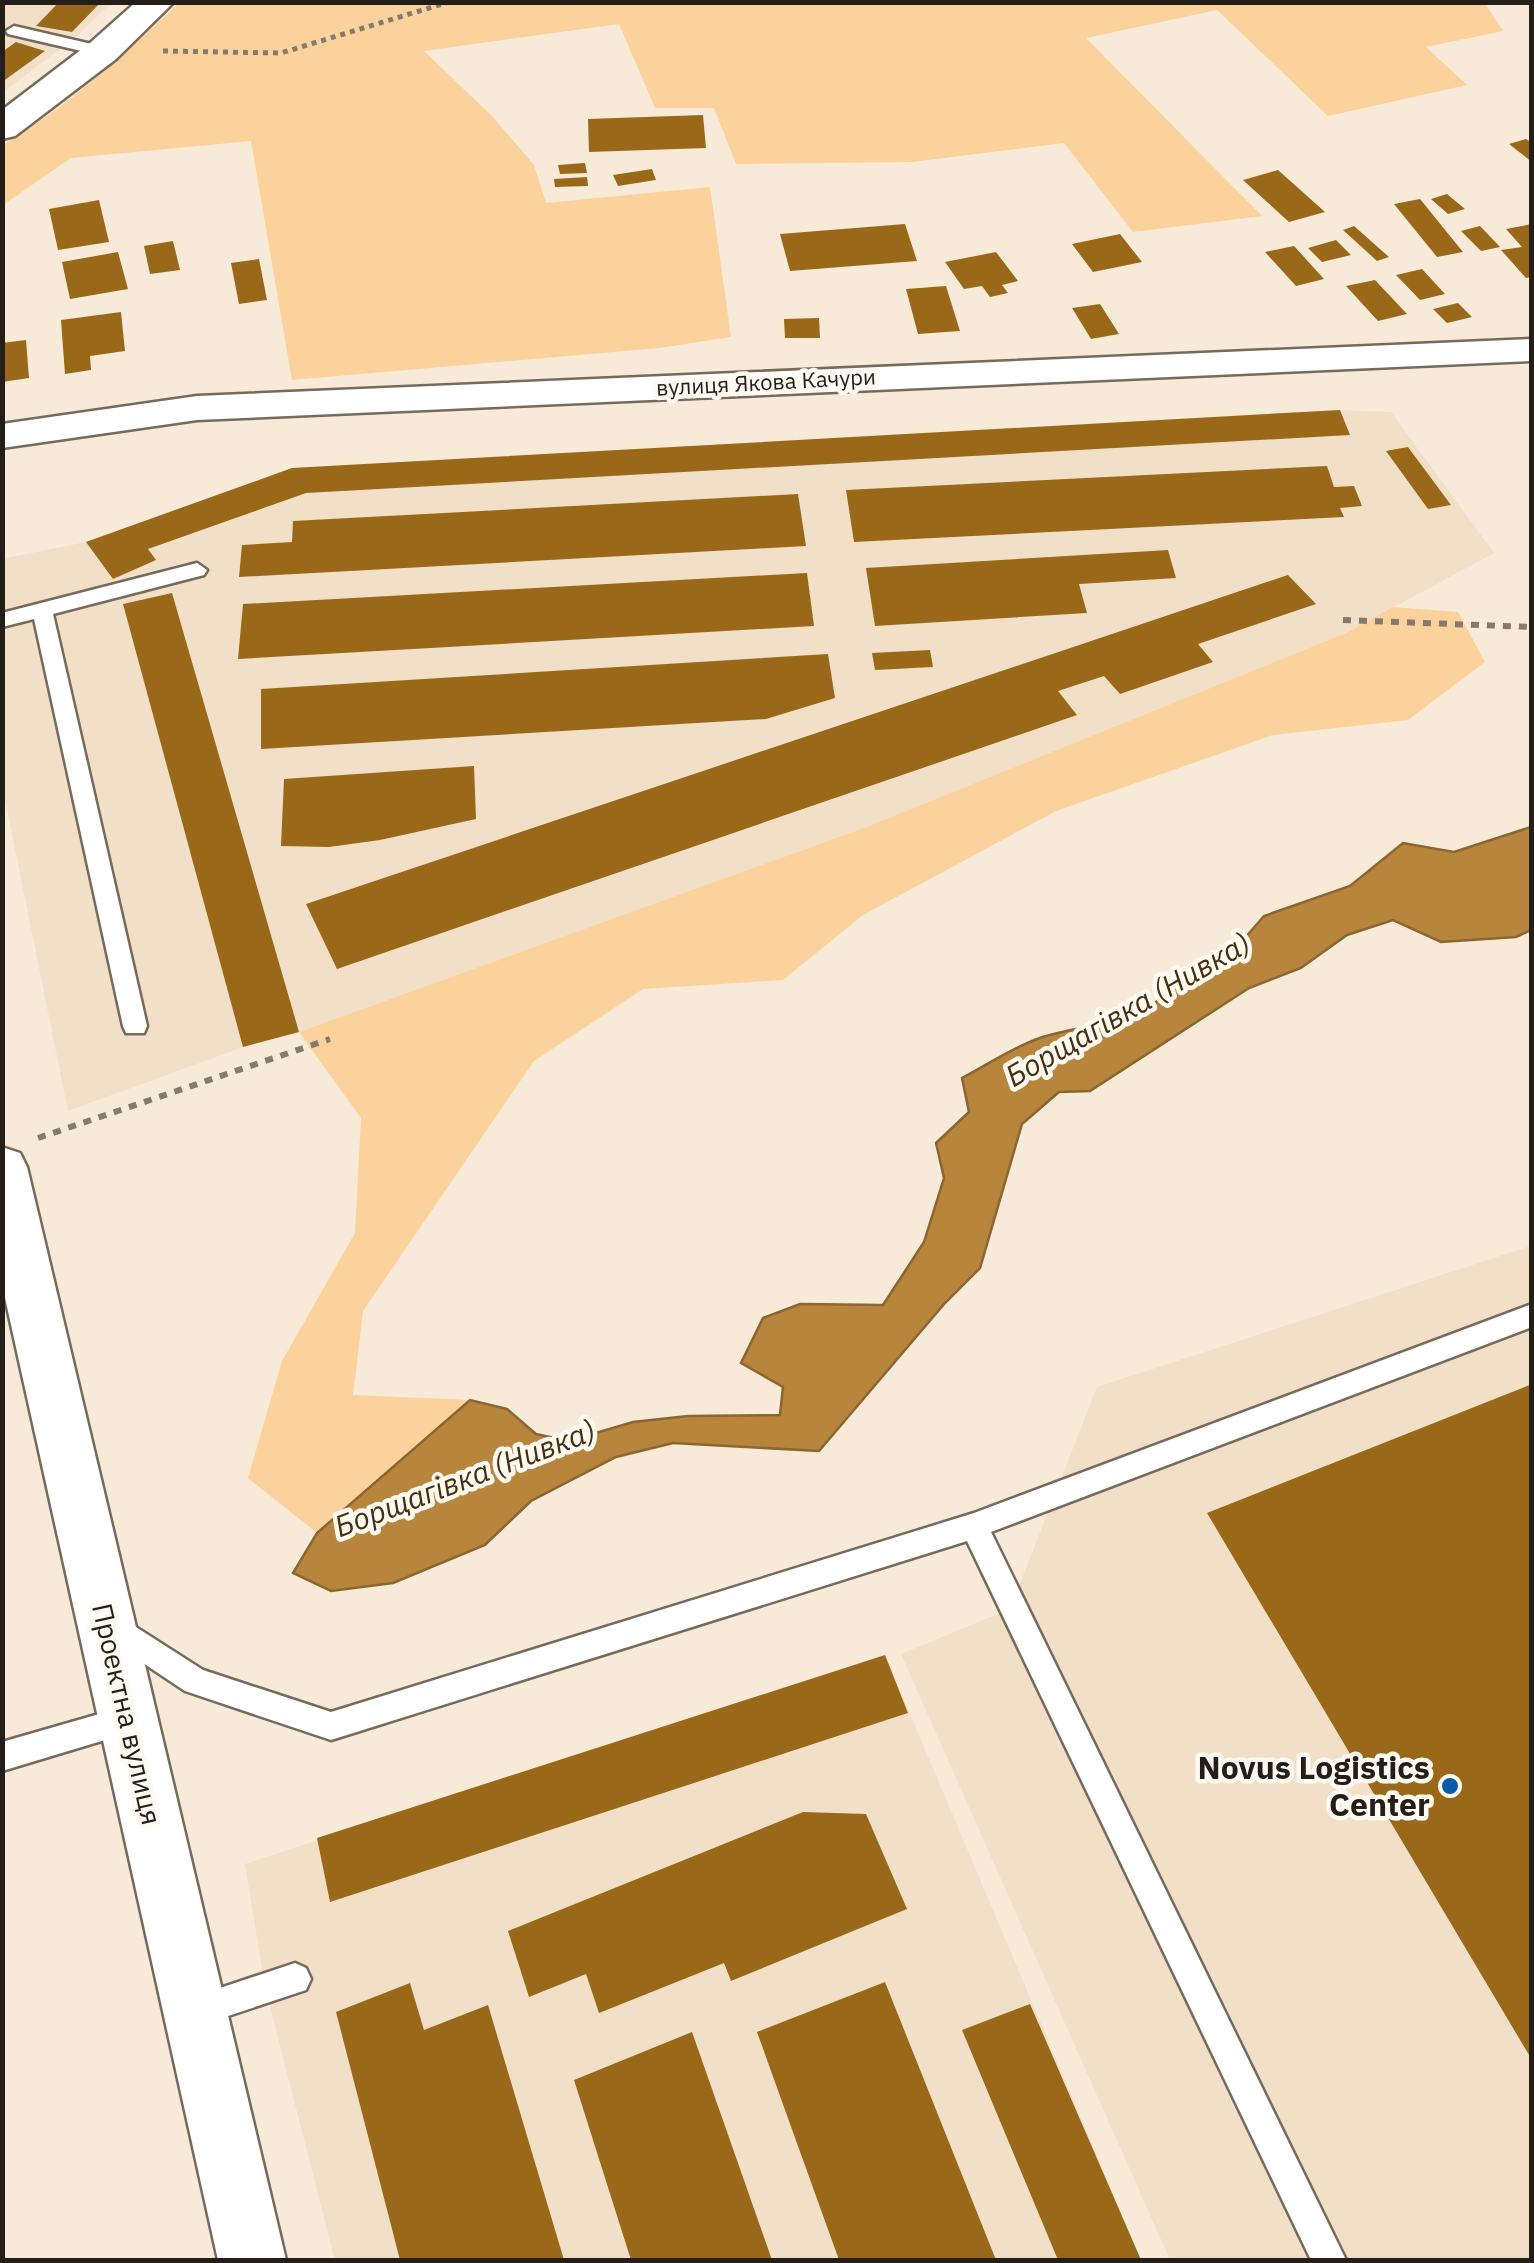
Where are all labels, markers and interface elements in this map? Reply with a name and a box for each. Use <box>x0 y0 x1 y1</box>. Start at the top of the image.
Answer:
street label: вулиця Якова Качури <box>655 361 877 402</box>
water label: Борщагівка (Нивка) <box>998 923 1257 1095</box>
water label: Борщагівка (Нивка) <box>329 1410 600 1545</box>
street label: Проектна вулиця <box>84 1599 171 1828</box>
place label: Novus Logistics Center <box>1198 1746 1430 1825</box>
marker: Novus Logistics Center <box>1439 1775 1461 1797</box>

